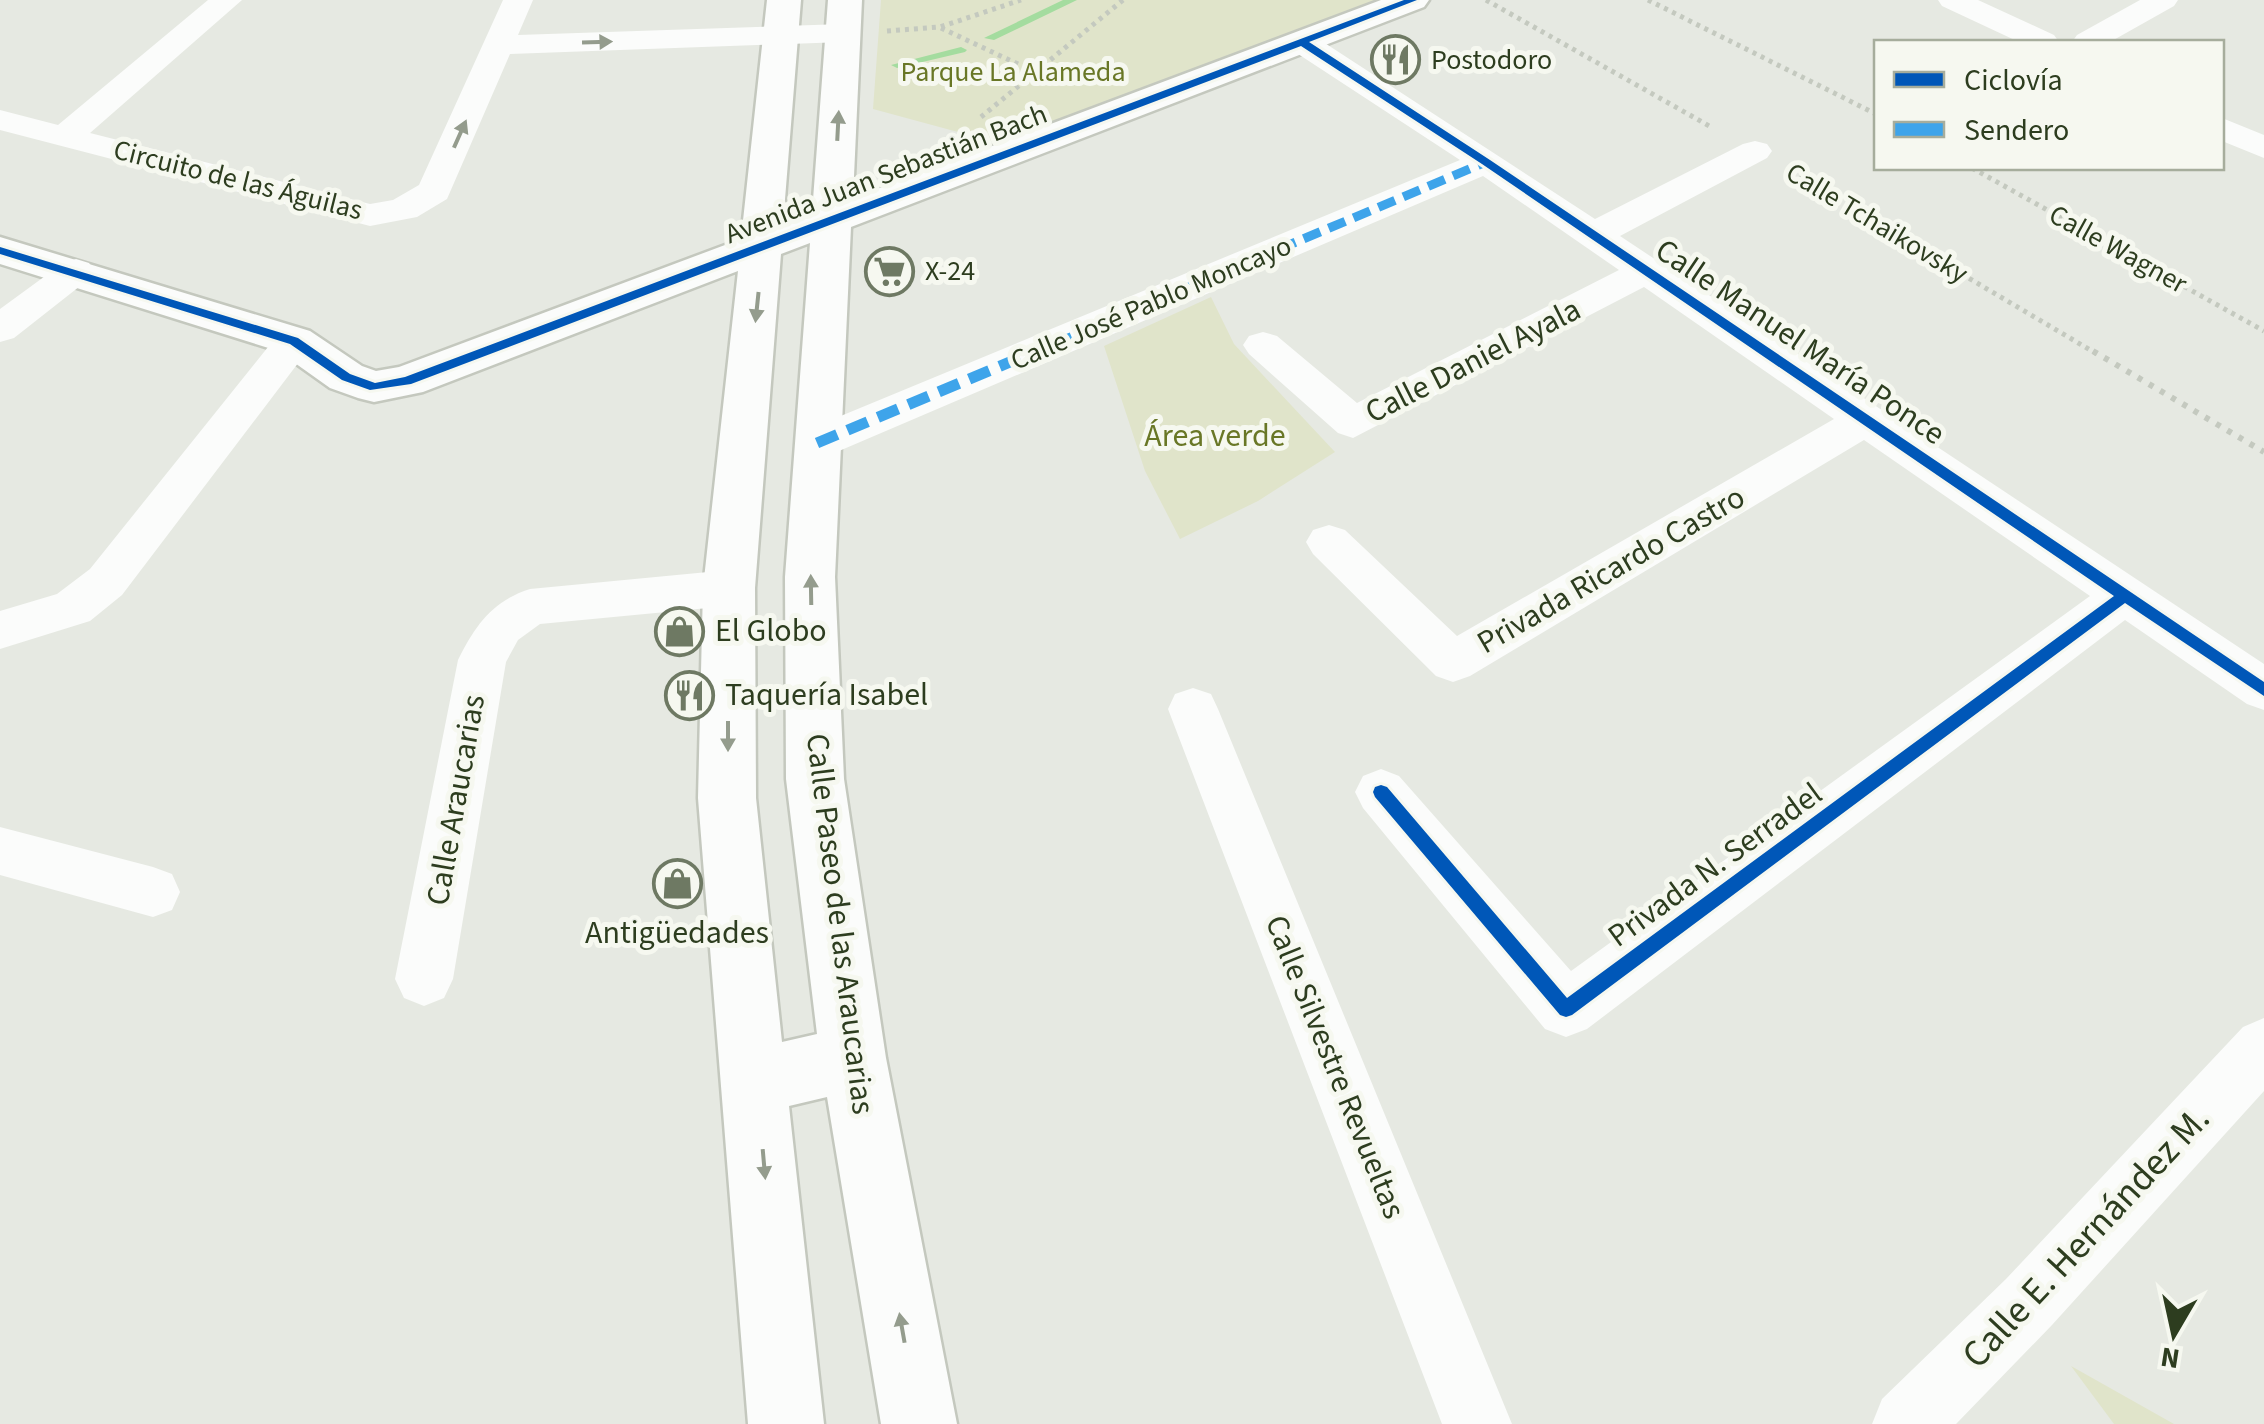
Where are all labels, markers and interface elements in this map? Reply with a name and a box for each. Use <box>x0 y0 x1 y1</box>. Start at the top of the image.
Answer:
one-way arrow <box>582 33 614 49</box>
restaurant icon: Postodoro <box>1370 34 1422 86</box>
place label: Postodoro <box>1431 40 1552 80</box>
legend <box>1874 40 2224 170</box>
park label: Parque La Alameda <box>901 52 1126 92</box>
text: Ciclovía <box>1964 59 2063 102</box>
street label: Avenida Juan Sebastián Bach <box>719 94 1053 254</box>
one-way arrow <box>830 109 846 141</box>
text: Sendero <box>1964 109 2069 152</box>
one-way arrow <box>451 119 468 148</box>
street label: Circuito de las Águilas <box>109 130 367 230</box>
street label: Calle Tchaikovsky <box>1778 153 1976 293</box>
street label: Calle Wagner <box>2042 195 2195 304</box>
street label: Calle José Pablo Moncayo <box>1004 226 1298 380</box>
street label: Calle Manuel María Ponce <box>1646 228 1954 456</box>
supermarket icon: X-24 <box>864 245 916 297</box>
place label: X-24 <box>925 251 975 291</box>
street label: Calle Daniel Ayala <box>1357 287 1589 435</box>
one-way arrow <box>748 292 764 324</box>
park label: Área verde <box>1144 413 1286 459</box>
street label: Privada Ricardo Castro <box>1468 474 1754 666</box>
one-way arrow <box>802 574 818 606</box>
shop icon: El Globo <box>654 605 706 657</box>
place label: El Globo <box>715 608 827 654</box>
restaurant icon: Taquería Isabel <box>664 669 716 721</box>
place label: Taquería Isabel <box>725 672 928 718</box>
street label: Calle Araucarias <box>415 691 497 909</box>
one-way arrow <box>720 720 736 752</box>
street label: Calle Paseo de las Araucarias <box>794 731 886 1117</box>
street label: Privada N. Serradel <box>1598 771 1832 959</box>
shop icon: Antigüedades <box>651 857 703 909</box>
street label: Calle Silvestre Revueltas <box>1253 908 1417 1226</box>
place label: Antigüedades <box>585 910 769 956</box>
street label: Calle E. Hernández M. <box>1950 1093 2222 1381</box>
one-way arrow <box>756 1149 772 1180</box>
north arrow <box>2124 1284 2224 1384</box>
one-way arrow <box>894 1312 909 1343</box>
text: N <box>2158 1336 2183 1379</box>

